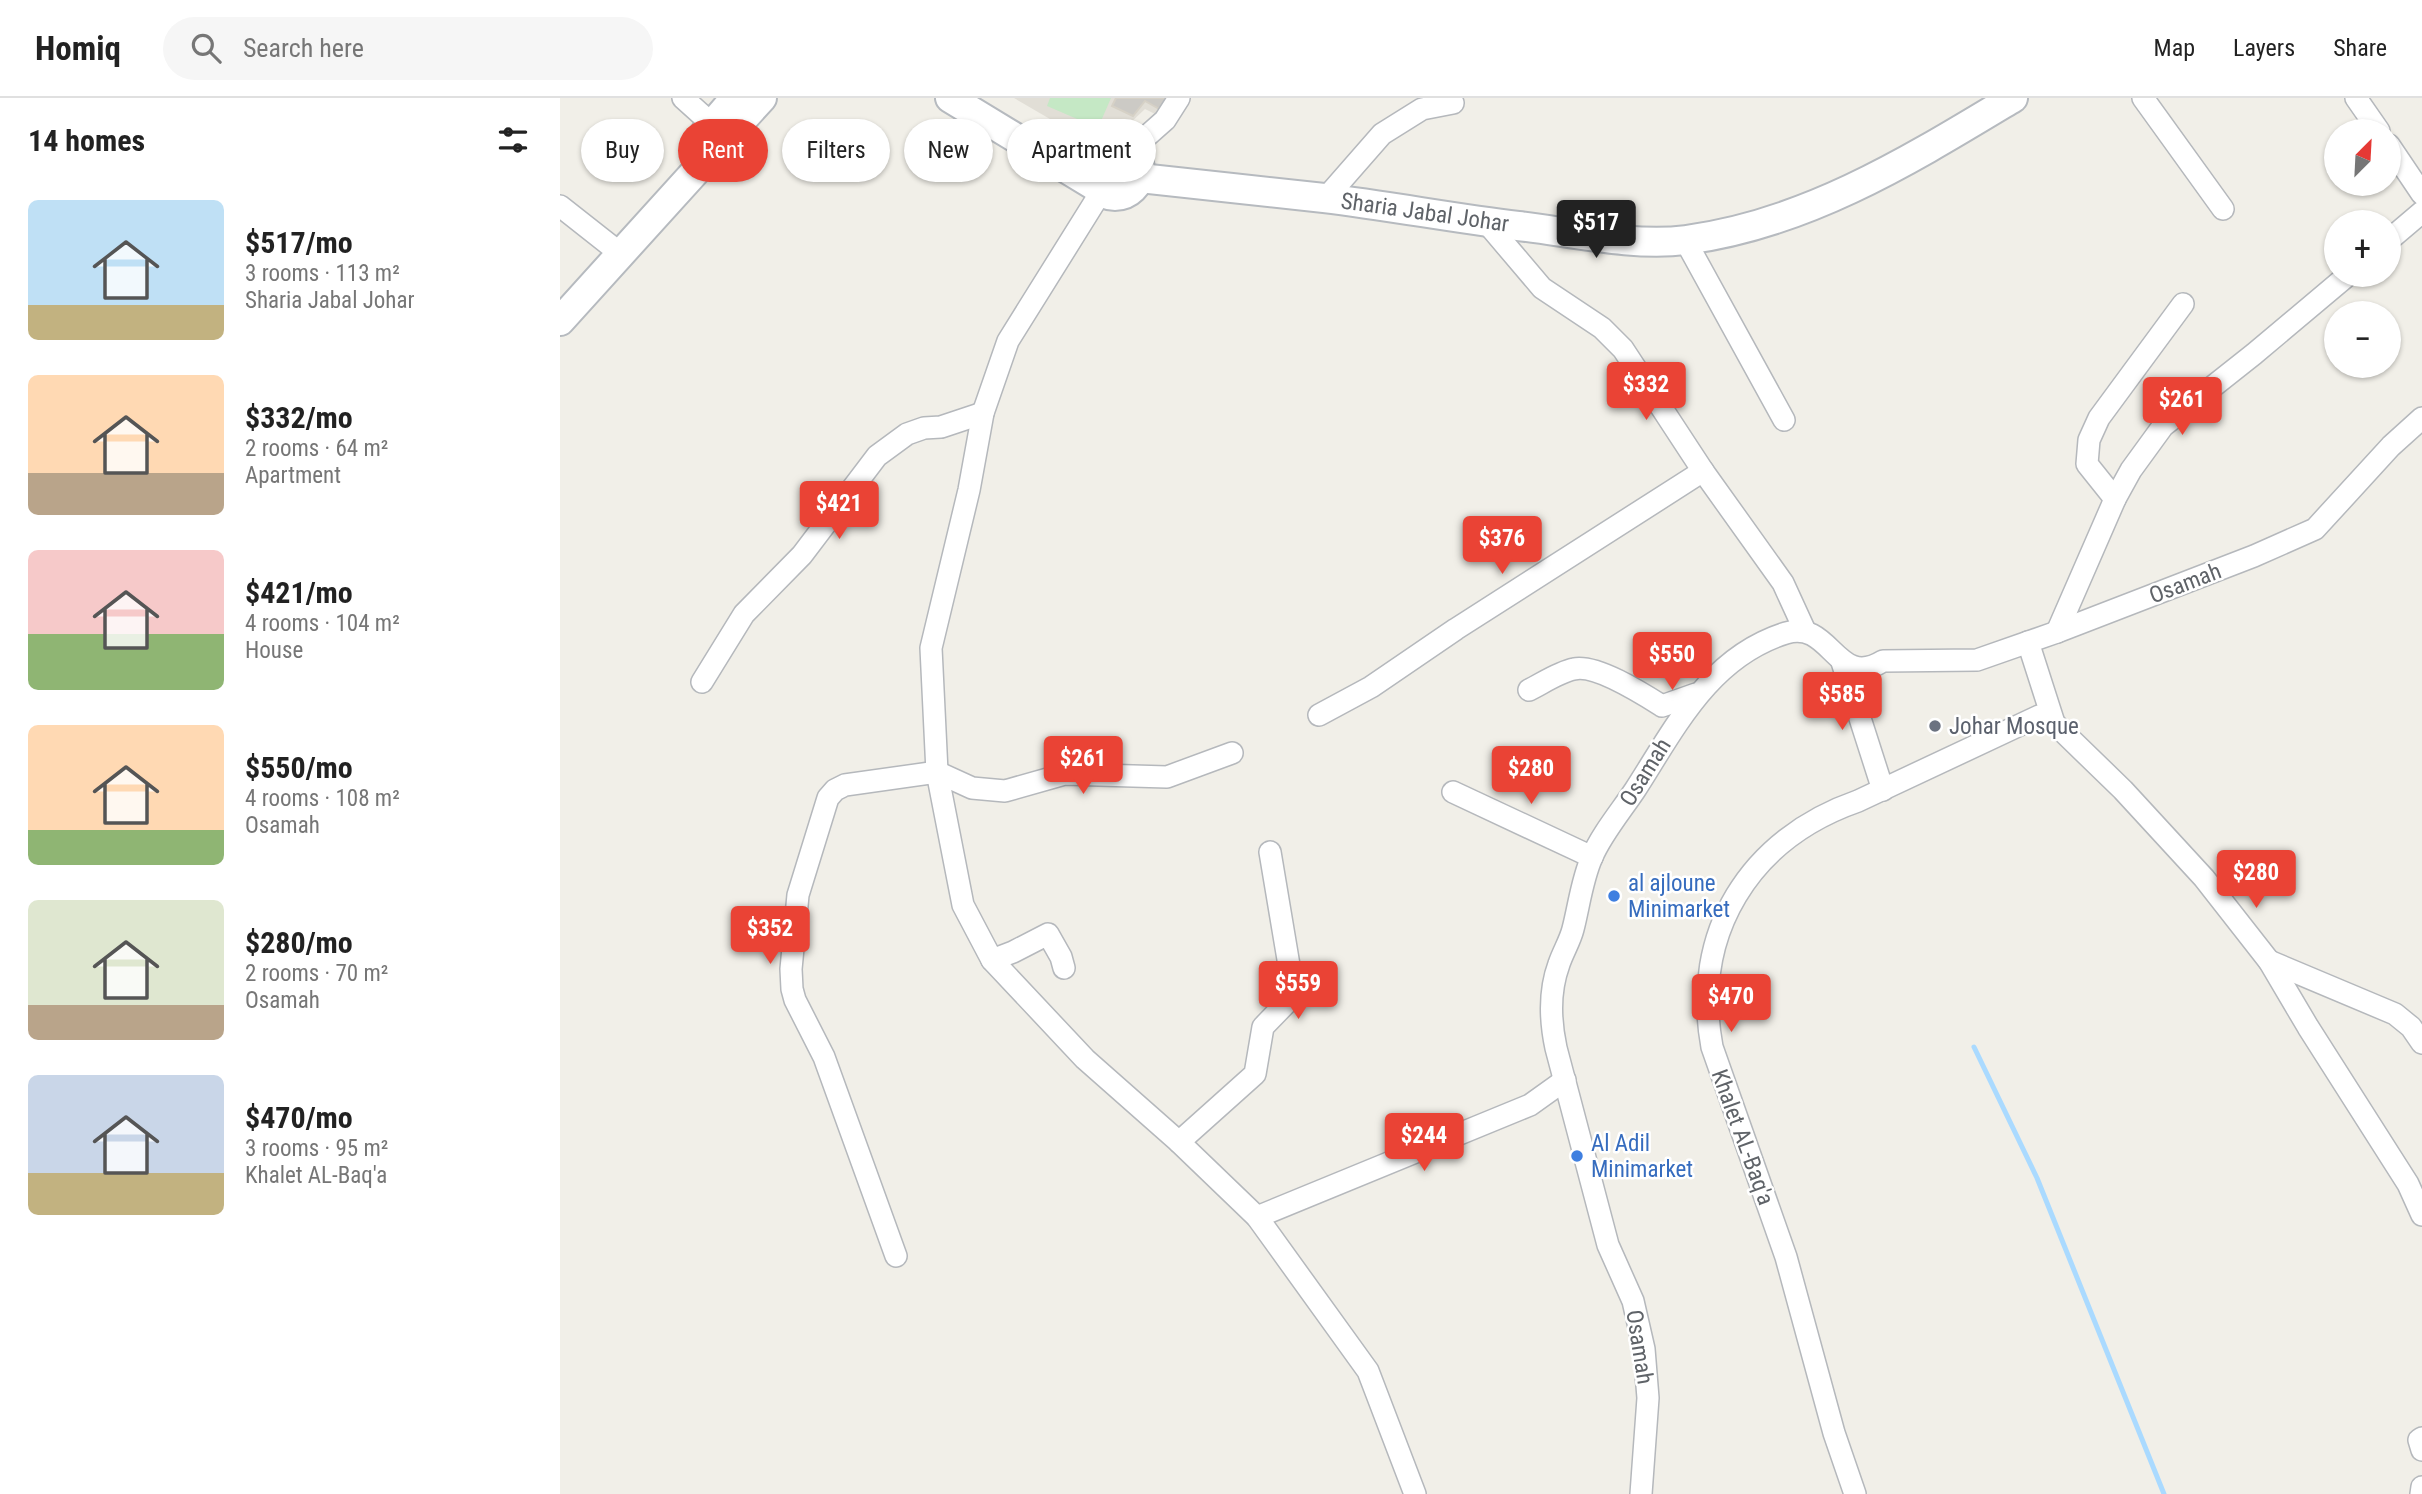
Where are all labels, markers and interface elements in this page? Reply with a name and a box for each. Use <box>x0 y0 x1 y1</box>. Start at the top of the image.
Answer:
search box <box>163 17 653 80</box>
text: Homiq <box>35 29 121 68</box>
icon: search <box>187 29 225 67</box>
text: Search here <box>243 33 364 63</box>
text: Map <box>2154 34 2195 62</box>
text: Layers <box>2233 34 2295 62</box>
text: Share <box>2333 34 2387 62</box>
chip: Buy <box>581 119 664 182</box>
chip: Rent <box>678 119 768 182</box>
chip: Filters <box>782 119 890 182</box>
chip: New <box>904 119 993 182</box>
chip: Apartment <box>1007 119 1156 182</box>
north arrow <box>2324 119 2401 196</box>
map controls <box>2324 119 2401 378</box>
icon: filters <box>494 121 532 159</box>
text: 14 homes <box>28 123 145 158</box>
street label: Sharia Jabal Johar <box>1339 187 1511 238</box>
pin: $517 <box>1555 200 1637 260</box>
text: $517 <box>1573 209 1619 236</box>
button: + <box>2324 210 2401 287</box>
text: $517/mo <box>245 225 353 260</box>
icon: home <box>84 228 168 312</box>
text: 3 rooms · 113 m² <box>245 260 400 287</box>
text: Sharia Jabal Johar <box>245 287 414 314</box>
button: − <box>2324 301 2401 378</box>
pin: $332 <box>1605 362 1687 422</box>
text: $332 <box>1623 371 1669 398</box>
pin: $261 <box>2141 378 2223 437</box>
text: $261 <box>2159 386 2205 413</box>
text: $332/mo <box>245 400 353 435</box>
icon: home <box>84 403 168 487</box>
text: 2 rooms · 64 m² <box>245 435 388 462</box>
text: Apartment <box>245 462 341 489</box>
pin: $421 <box>798 482 880 541</box>
text: $421 <box>816 490 862 517</box>
pin: $376 <box>1461 517 1543 576</box>
text: $376 <box>1479 525 1525 552</box>
street label: Osamah <box>2145 557 2225 609</box>
text: $421/mo <box>245 575 353 610</box>
icon: home <box>84 578 168 662</box>
text: 4 rooms · 104 m² <box>245 610 400 637</box>
pin: $550 <box>1631 632 1713 692</box>
text: House <box>245 637 303 664</box>
text: $550 <box>1649 641 1695 668</box>
pin: $585 <box>1801 672 1883 732</box>
text: $585 <box>1819 681 1865 708</box>
place label: Johar Mosque <box>1949 713 2079 740</box>
marker: Johar Mosque <box>1927 718 1943 734</box>
street label: Osamah <box>1614 733 1677 811</box>
pin: $261 <box>1042 736 1124 796</box>
text: $261 <box>1060 745 1106 772</box>
pin: $280 <box>1490 746 1572 806</box>
text: $550/mo <box>245 750 353 785</box>
icon: home <box>84 753 168 837</box>
text: $280 <box>1508 755 1554 782</box>
text: 4 rooms · 108 m² <box>245 785 400 812</box>
text: Osamah <box>245 812 320 839</box>
pin: $280 <box>2215 850 2297 910</box>
text: $280 <box>2233 859 2279 886</box>
place label: al ajloune Minimarket <box>1628 870 1730 923</box>
marker: al ajloune Minimarket <box>1606 888 1622 904</box>
pin: $352 <box>729 906 811 966</box>
text: $352 <box>747 915 793 942</box>
text: $280/mo <box>245 925 353 960</box>
icon: home <box>84 928 168 1012</box>
text: 2 rooms · 70 m² <box>245 960 388 987</box>
pin: $559 <box>1257 962 1339 1021</box>
text: $559 <box>1275 970 1321 997</box>
pin: $470 <box>1690 974 1772 1034</box>
text: $470 <box>1708 983 1754 1010</box>
text: Osamah <box>245 987 320 1014</box>
street label: Khalet AL-Baq'a <box>1706 1066 1780 1209</box>
text: $470/mo <box>245 1100 353 1135</box>
icon: home <box>84 1103 168 1187</box>
pin: $244 <box>1383 1114 1465 1173</box>
text: $244 <box>1401 1122 1447 1149</box>
place label: Al Adil Minimarket <box>1591 1130 1693 1183</box>
text: 3 rooms · 95 m² <box>245 1135 388 1162</box>
marker: Al Adil Minimarket <box>1569 1148 1585 1164</box>
text: Khalet AL-Baq'a <box>245 1162 387 1189</box>
street label: Osamah <box>1620 1308 1659 1386</box>

